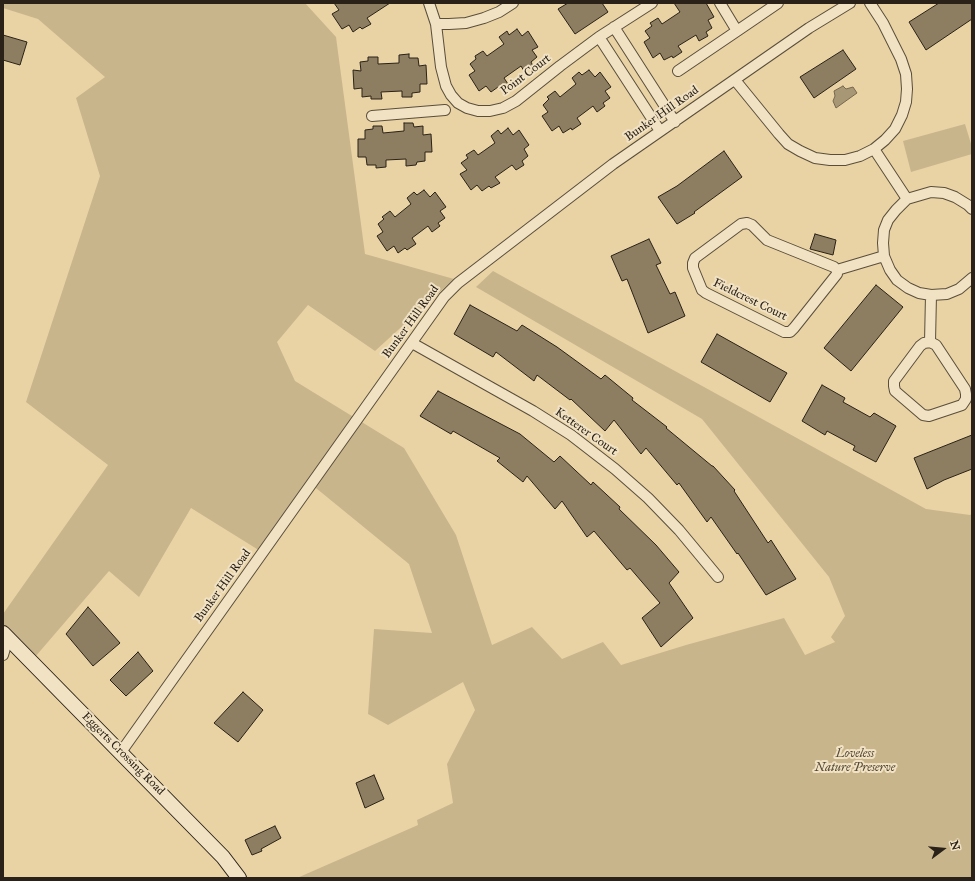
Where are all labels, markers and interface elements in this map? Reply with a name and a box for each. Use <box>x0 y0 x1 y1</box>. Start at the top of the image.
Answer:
street label: Point Court <box>498 52 554 98</box>
street label: Bunker Hill Road <box>622 83 702 145</box>
street label: Fieldcrest Court <box>711 276 789 324</box>
street label: Bunker Hill Road <box>380 283 442 361</box>
street label: Ketterer Court <box>552 405 620 459</box>
street label: Bunker Hill Road <box>192 547 254 625</box>
street label: Eggerts Crossing Road <box>78 709 168 799</box>
park label: Loveless Nature Preserve <box>815 747 895 775</box>
north arrow <box>923 829 963 869</box>
text: N <box>947 839 963 852</box>

